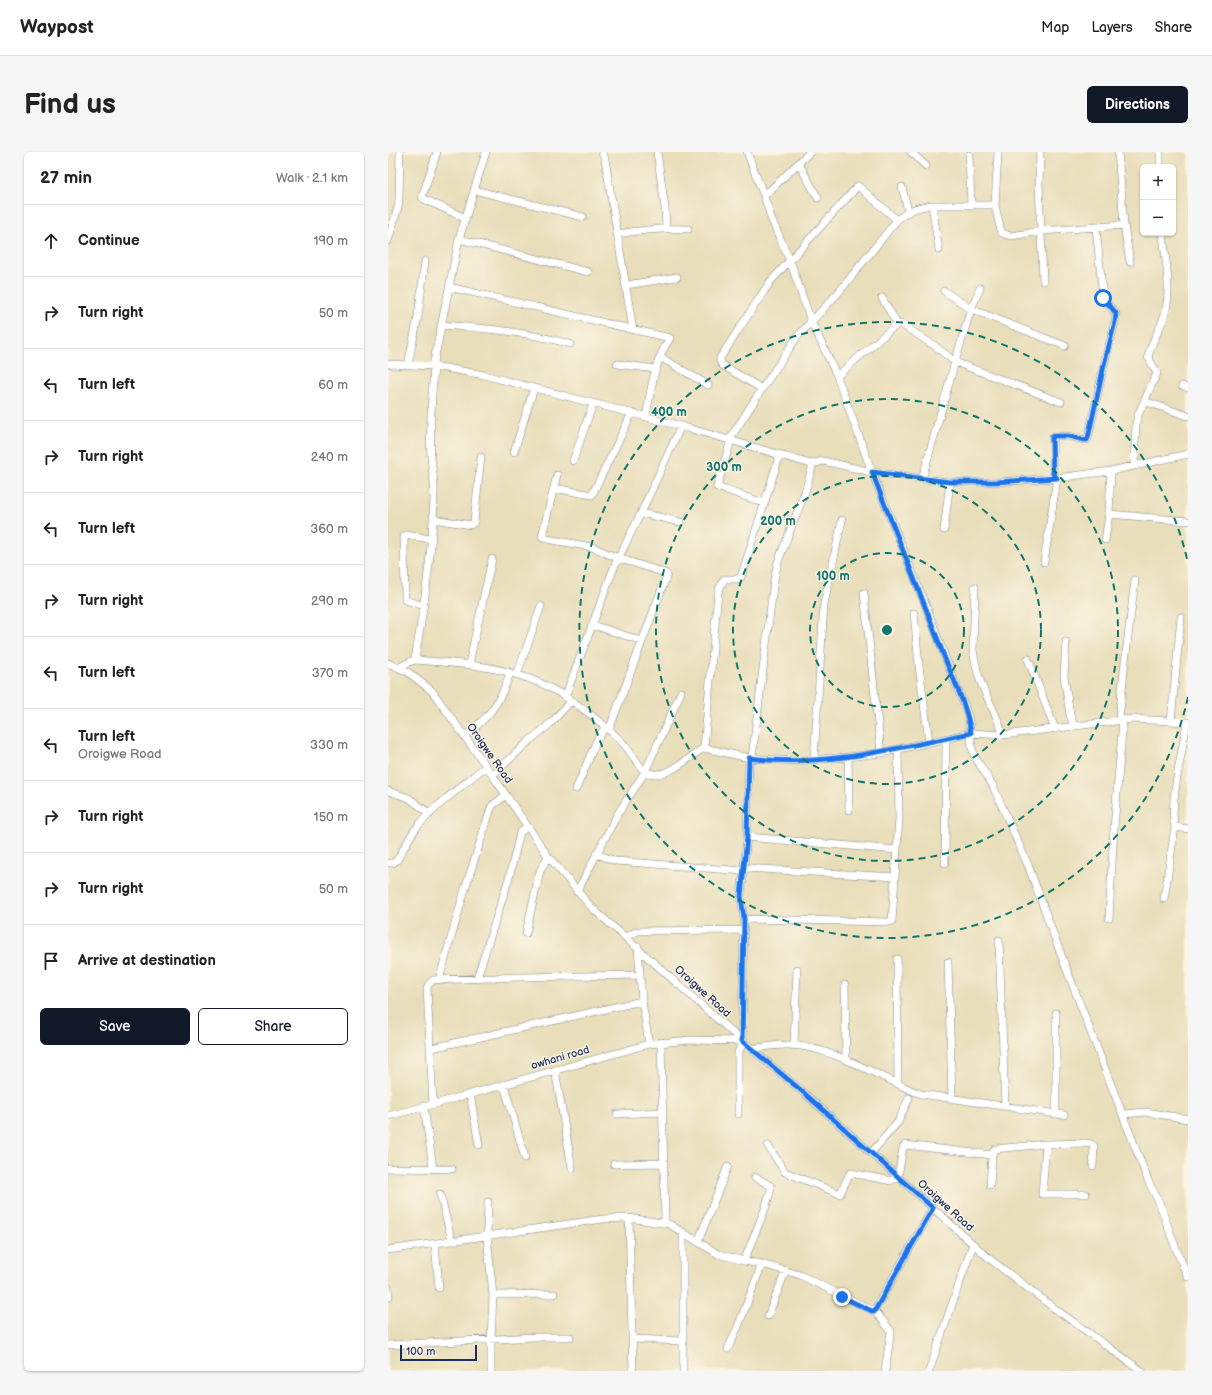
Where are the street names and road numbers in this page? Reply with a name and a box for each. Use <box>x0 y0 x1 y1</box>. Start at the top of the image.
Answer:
street label: Oroigwe Road <box>464 721 515 786</box>
street label: Oroigwe Road <box>672 963 733 1020</box>
street label: owhani road <box>529 1043 591 1072</box>
street label: Oroigwe Road <box>915 1177 976 1234</box>

